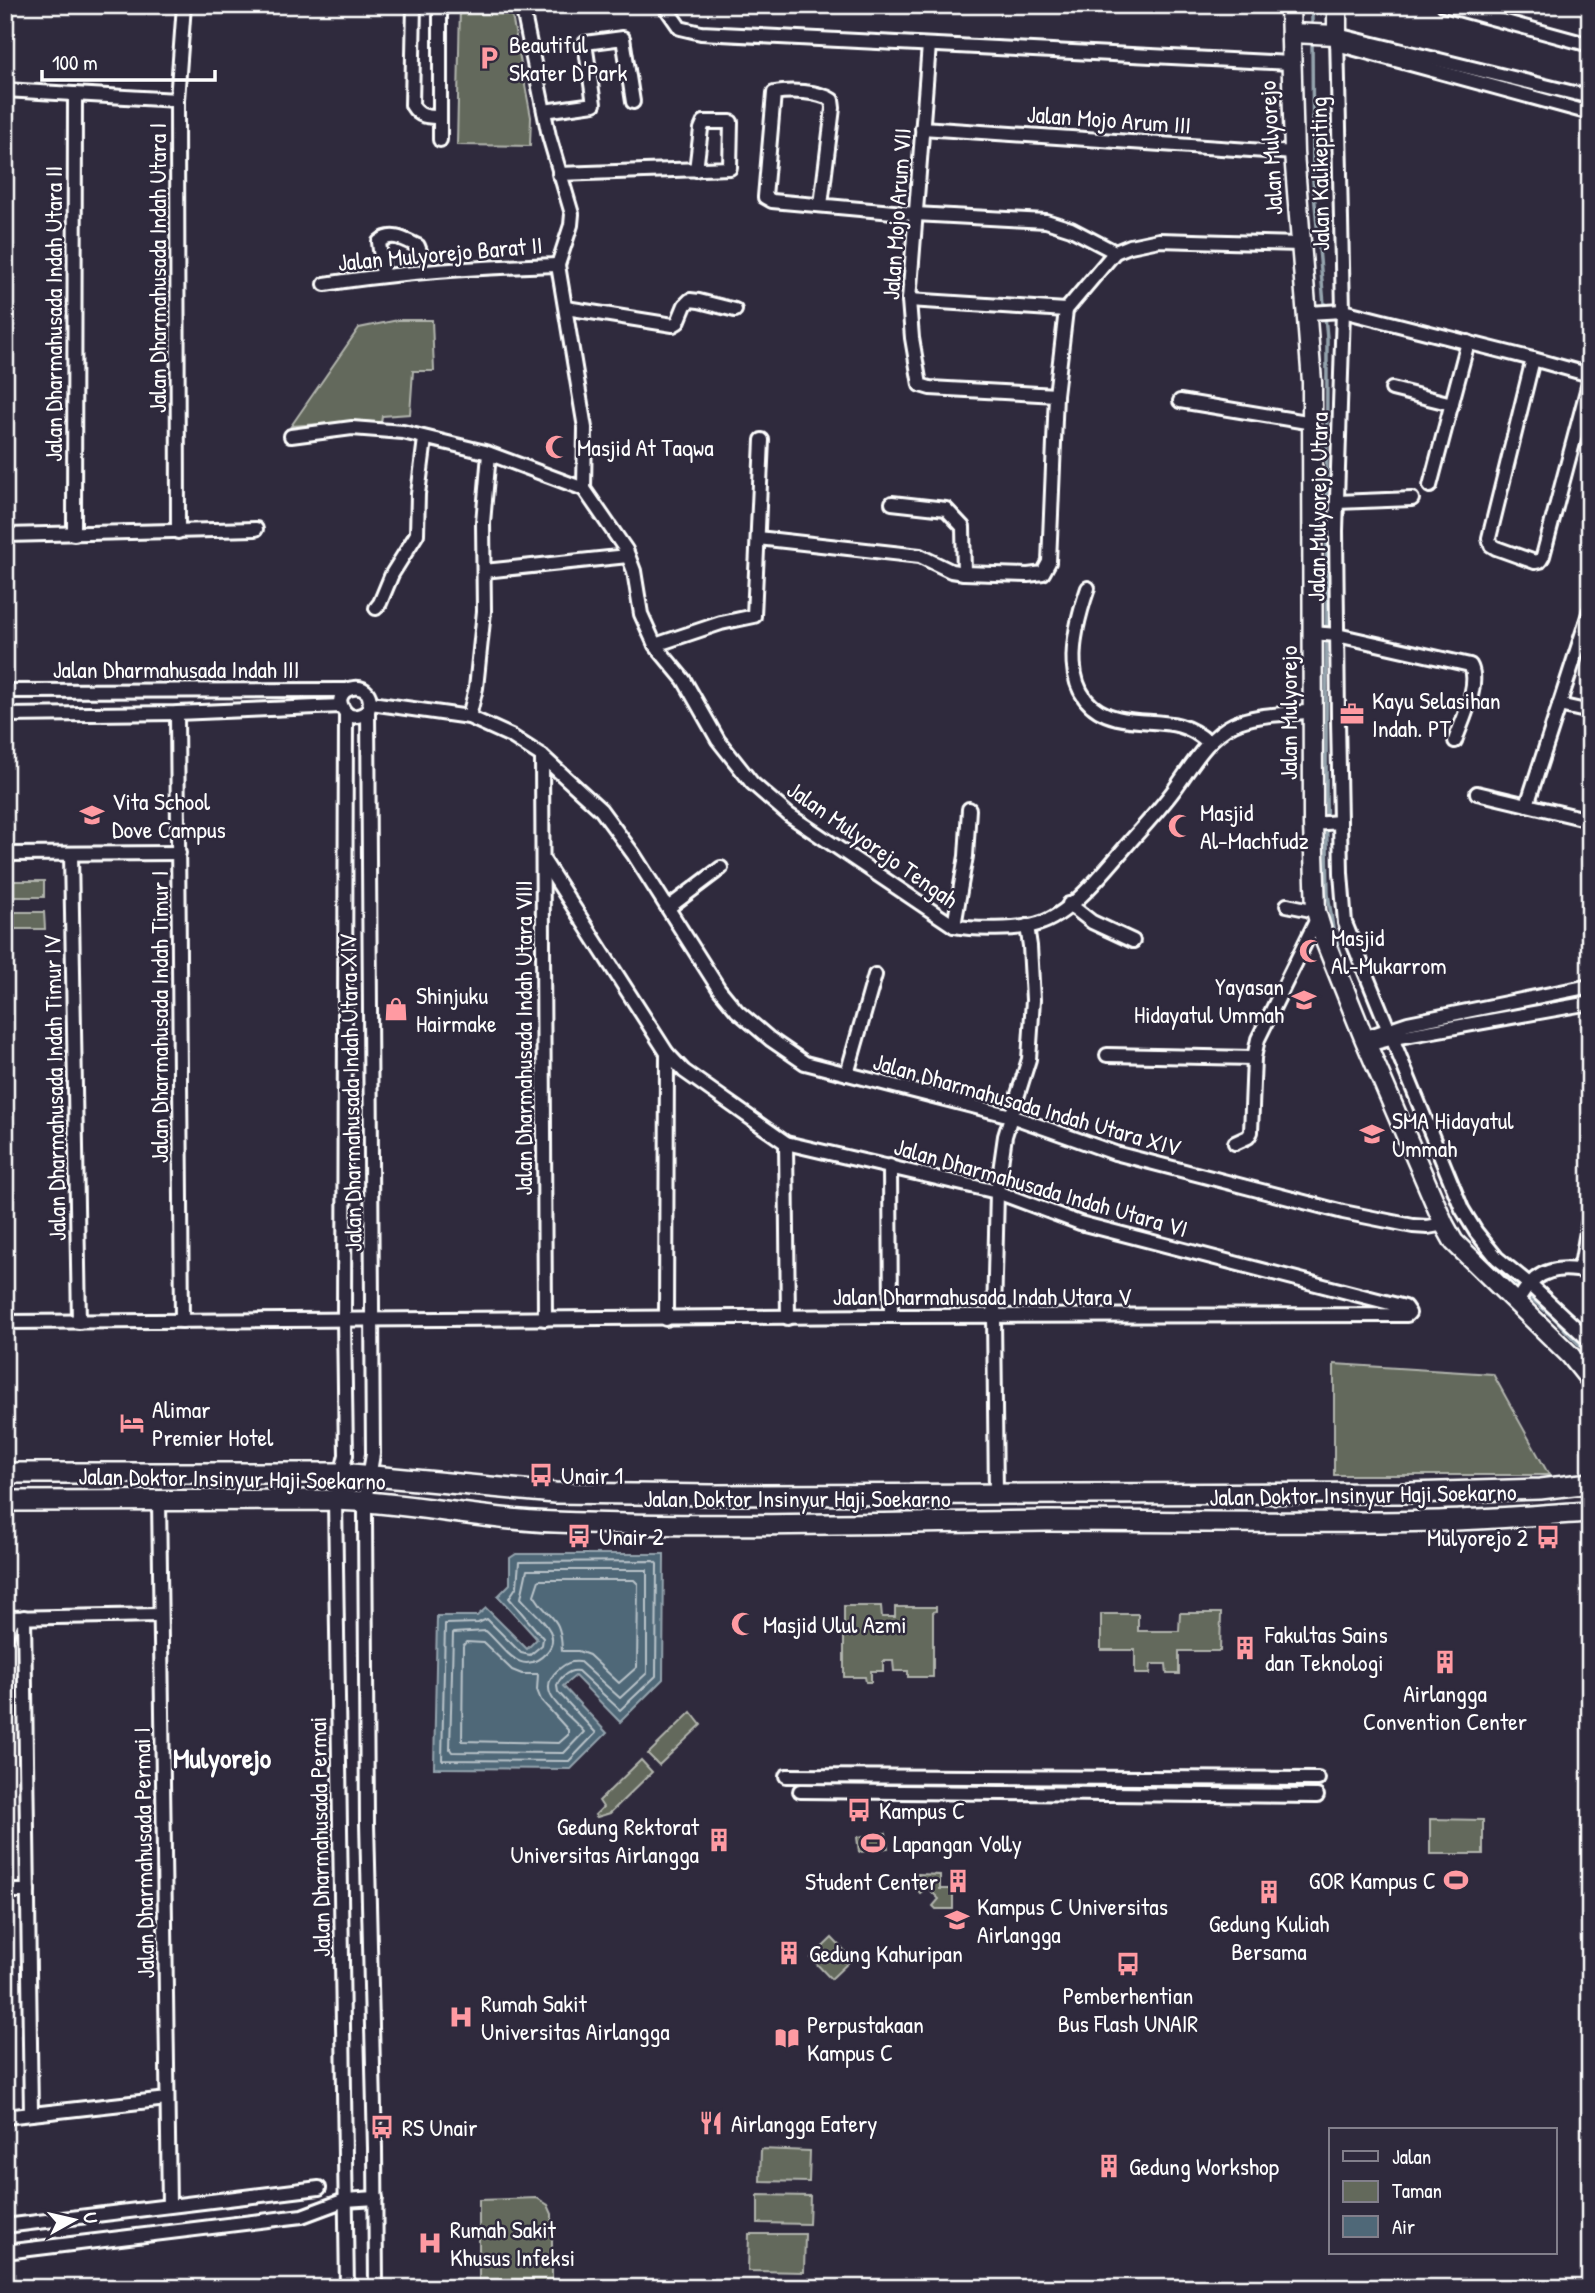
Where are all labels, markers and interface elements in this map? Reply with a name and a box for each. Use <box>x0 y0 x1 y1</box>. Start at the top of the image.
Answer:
place label: Beautiful Skater D'Park <box>509 28 627 88</box>
scale bar <box>42 38 215 82</box>
parking icon: Beautiful Skater D'Park <box>475 44 503 72</box>
text: 100 m <box>52 48 98 77</box>
street label: Jalan Mulyorejo <box>1250 80 1290 216</box>
street label: Jalan Kalikepiting <box>1302 96 1336 252</box>
street label: Jalan Mojo Arum III <box>1026 97 1192 141</box>
street label: Jalan Dharmahusada Indah Utara I <box>141 123 173 413</box>
street label: Jalan Mojo Arum VII <box>874 127 918 301</box>
street label: Jalan Dharmahusada Indah Utara II <box>37 166 69 462</box>
street label: Jalan Mulyorejo Barat II <box>336 228 544 278</box>
street label: Jalan Mulyorejo Utara <box>1299 412 1335 602</box>
place label: Masjid At Taqwa <box>577 431 714 463</box>
mosque icon: Masjid At Taqwa <box>543 433 571 461</box>
street label: Jalan Mulyorejo <box>1272 645 1304 780</box>
street label: Jalan Dharmahusada Indah III <box>53 653 299 685</box>
place label: Kayu Selasihan Indah. PT <box>1372 684 1501 744</box>
office icon: Kayu Selasihan Indah. PT <box>1338 700 1366 728</box>
street label: Jalan Mulyorejo Tengah <box>781 773 965 915</box>
place label: Vita School Dove Campus <box>112 785 226 845</box>
place label: Masjid Al-Machfudz <box>1200 796 1309 856</box>
school or university icon: Vita School Dove Campus <box>78 801 106 829</box>
mosque icon: Masjid Al-Machfudz <box>1166 812 1194 840</box>
street label: Jalan Dharmahusada Indah Timur I <box>143 871 175 1163</box>
street label: Jalan Dharmahusada Indah Utara VIII <box>507 880 539 1196</box>
place label: Masjid Al-Mukarrom <box>1331 921 1447 981</box>
street label: Jalan Dharmahusada Indah Utara XIV <box>331 933 369 1252</box>
street label: Jalan Dharmahusada Indah Timur IV <box>35 934 73 1241</box>
mosque icon: Masjid Al-Mukarrom <box>1297 937 1325 965</box>
place label: Yayasan Hidayatul Ummah <box>1134 970 1284 1030</box>
place label: Shinjuku Hairmake <box>416 979 497 1039</box>
school or university icon: Yayasan Hidayatul Ummah <box>1290 986 1318 1014</box>
shop icon: Shinjuku Hairmake <box>382 995 410 1023</box>
street label: Jalan Dharmahusada Indah Utara XIV <box>870 1045 1185 1163</box>
place label: SMA Hidayatul Ummah <box>1392 1104 1514 1164</box>
school or university icon: SMA Hidayatul Ummah <box>1358 1120 1386 1148</box>
street label: Jalan Dharmahusada Indah Utara VI <box>891 1130 1191 1244</box>
street label: Jalan Dharmahusada Indah Utara V <box>833 1280 1132 1312</box>
place label: Alimar Premier Hotel <box>152 1393 274 1453</box>
hotel icon: Alimar Premier Hotel <box>118 1409 146 1437</box>
street label: Jalan Doktor Insinyur Haji Soekarno <box>78 1459 386 1497</box>
place label: Unair 1 <box>561 1459 623 1491</box>
bus stop icon: Unair 1 <box>527 1461 555 1489</box>
street label: Jalan Doktor Insinyur Haji Soekarno <box>1209 1475 1517 1513</box>
street label: Jalan Doktor Insinyur Haji Soekarno <box>643 1482 951 1514</box>
place label: Unair 2 <box>599 1520 664 1552</box>
place label: Mulyorejo 2 <box>1427 1521 1528 1553</box>
bus stop icon: Unair 2 <box>565 1522 593 1550</box>
bus stop icon: Mulyorejo 2 <box>1534 1523 1562 1551</box>
place label: Masjid Ulul Azmi <box>763 1608 907 1640</box>
mosque icon: Masjid Ulul Azmi <box>729 1610 757 1638</box>
place label: Fakultas Sains dan Teknologi <box>1264 1618 1388 1678</box>
building icon: Fakultas Sains dan Teknologi <box>1231 1634 1259 1662</box>
building icon: Airlangga Convention Center <box>1431 1648 1459 1676</box>
place label: Airlangga Convention Center <box>1363 1677 1527 1737</box>
street label: Jalan Dharmahusada Permai <box>301 1717 337 1957</box>
street label: Jalan Dharmahusada Permai I <box>125 1727 161 1979</box>
district label: Mulyorejo <box>173 1739 272 1778</box>
place label: Kampus C <box>879 1794 965 1826</box>
bus stop icon: Kampus C <box>845 1796 873 1824</box>
place label: Gedung Rektorat Universitas Airlangga <box>510 1810 700 1870</box>
building icon: Gedung Rektorat Universitas Airlangga <box>705 1826 733 1854</box>
place label: Lapangan Volly <box>893 1827 1022 1859</box>
sports icon: Lapangan Volly <box>859 1829 887 1857</box>
place label: GOR Kampus C <box>1309 1864 1436 1896</box>
place label: Student Center <box>805 1865 938 1897</box>
sports icon: GOR Kampus C <box>1442 1866 1470 1894</box>
building icon: Student Center <box>944 1867 972 1895</box>
building icon: Gedung Kuliah Bersama <box>1255 1878 1283 1906</box>
place label: Kampus C Universitas Airlangga <box>977 1890 1168 1950</box>
school or university icon: Kampus C Universitas Airlangga <box>943 1906 971 1934</box>
place label: Gedung Kuliah Bersama <box>1209 1907 1329 1967</box>
place label: Gedung Kahuripan <box>809 1937 963 1969</box>
building icon: Gedung Kahuripan <box>775 1939 803 1967</box>
bus stop icon: Pemberhentian Bus Flash UNAIR <box>1114 1950 1142 1978</box>
place label: Pemberhentian Bus Flash UNAIR <box>1058 1979 1198 2039</box>
place label: Rumah Sakit Universitas Airlangga <box>481 1987 670 2047</box>
hospital icon: Rumah Sakit Universitas Airlangga <box>447 2003 475 2031</box>
place label: Perpustakaan Kampus C <box>807 2008 924 2068</box>
library icon: Perpustakaan Kampus C <box>773 2024 801 2052</box>
place label: Airlangga Eatery <box>731 2107 877 2139</box>
restaurant icon: Airlangga Eatery <box>697 2109 725 2137</box>
place label: RS Unair <box>402 2111 478 2143</box>
bus stop icon: RS Unair <box>368 2113 396 2141</box>
legend <box>1329 2128 1556 2254</box>
text: Jalan <box>1392 2142 1431 2171</box>
place label: Gedung Workshop <box>1129 2150 1279 2182</box>
building icon: Gedung Workshop <box>1095 2152 1123 2180</box>
text: Taman <box>1392 2176 1442 2205</box>
north arrow <box>38 2184 108 2254</box>
text: U <box>77 2211 105 2225</box>
text: Air <box>1392 2212 1415 2241</box>
place label: Rumah Sakit Khusus Infeksi <box>450 2213 575 2273</box>
hospital icon: Rumah Sakit Khusus Infeksi <box>416 2229 444 2257</box>

